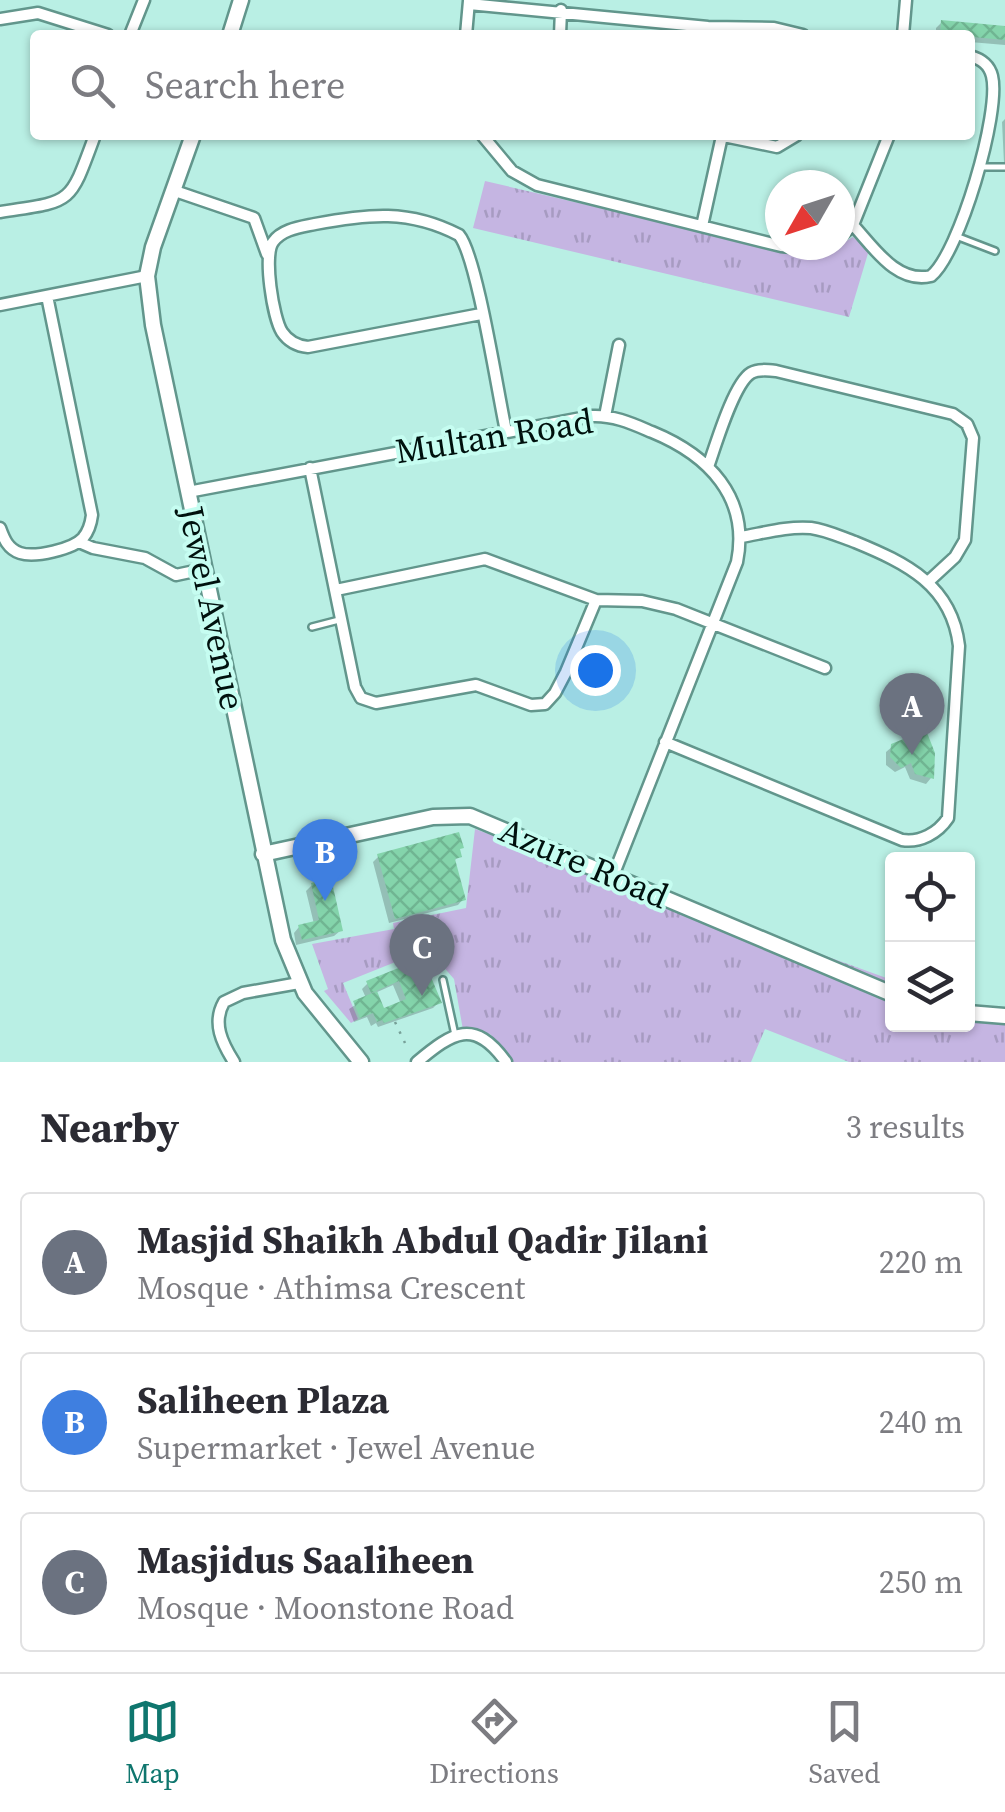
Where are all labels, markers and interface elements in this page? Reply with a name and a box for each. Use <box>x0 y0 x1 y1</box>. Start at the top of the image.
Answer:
search box <box>30 30 975 140</box>
icon: search <box>65 58 120 113</box>
text: Search here <box>145 59 345 111</box>
north arrow <box>765 170 855 260</box>
street label: Multan Road <box>392 397 596 475</box>
street label: Jewel Avenue <box>167 501 257 714</box>
your location <box>570 645 621 696</box>
pin: A <box>880 672 944 755</box>
street label: Azure Road <box>492 806 676 920</box>
pin: B <box>292 818 358 901</box>
map controls <box>885 852 975 1032</box>
button: locate <box>885 852 975 942</box>
pin: C <box>390 914 454 996</box>
button: layers <box>885 942 975 1032</box>
text: Nearby <box>40 1098 179 1156</box>
text: 3 results <box>846 1105 965 1149</box>
text: Masjid Shaikh Abdul Qadir Jilani <box>137 1214 708 1266</box>
text: A <box>64 1240 85 1284</box>
text: 220 m <box>879 1240 963 1284</box>
text: Mosque · Athimsa Crescent <box>137 1266 525 1310</box>
text: Saliheen Plaza <box>137 1374 389 1426</box>
text: B <box>64 1400 85 1444</box>
text: 240 m <box>879 1400 963 1444</box>
text: Supermarket · Jewel Avenue <box>137 1426 535 1470</box>
text: Masjidus Saaliheen <box>137 1534 474 1586</box>
text: C <box>65 1560 84 1604</box>
text: 250 m <box>879 1560 963 1604</box>
text: Mosque · Moonstone Road <box>137 1586 514 1630</box>
tab: Map <box>125 1694 180 1792</box>
tab: Directions <box>429 1694 559 1792</box>
tab: Saved <box>808 1694 880 1792</box>

